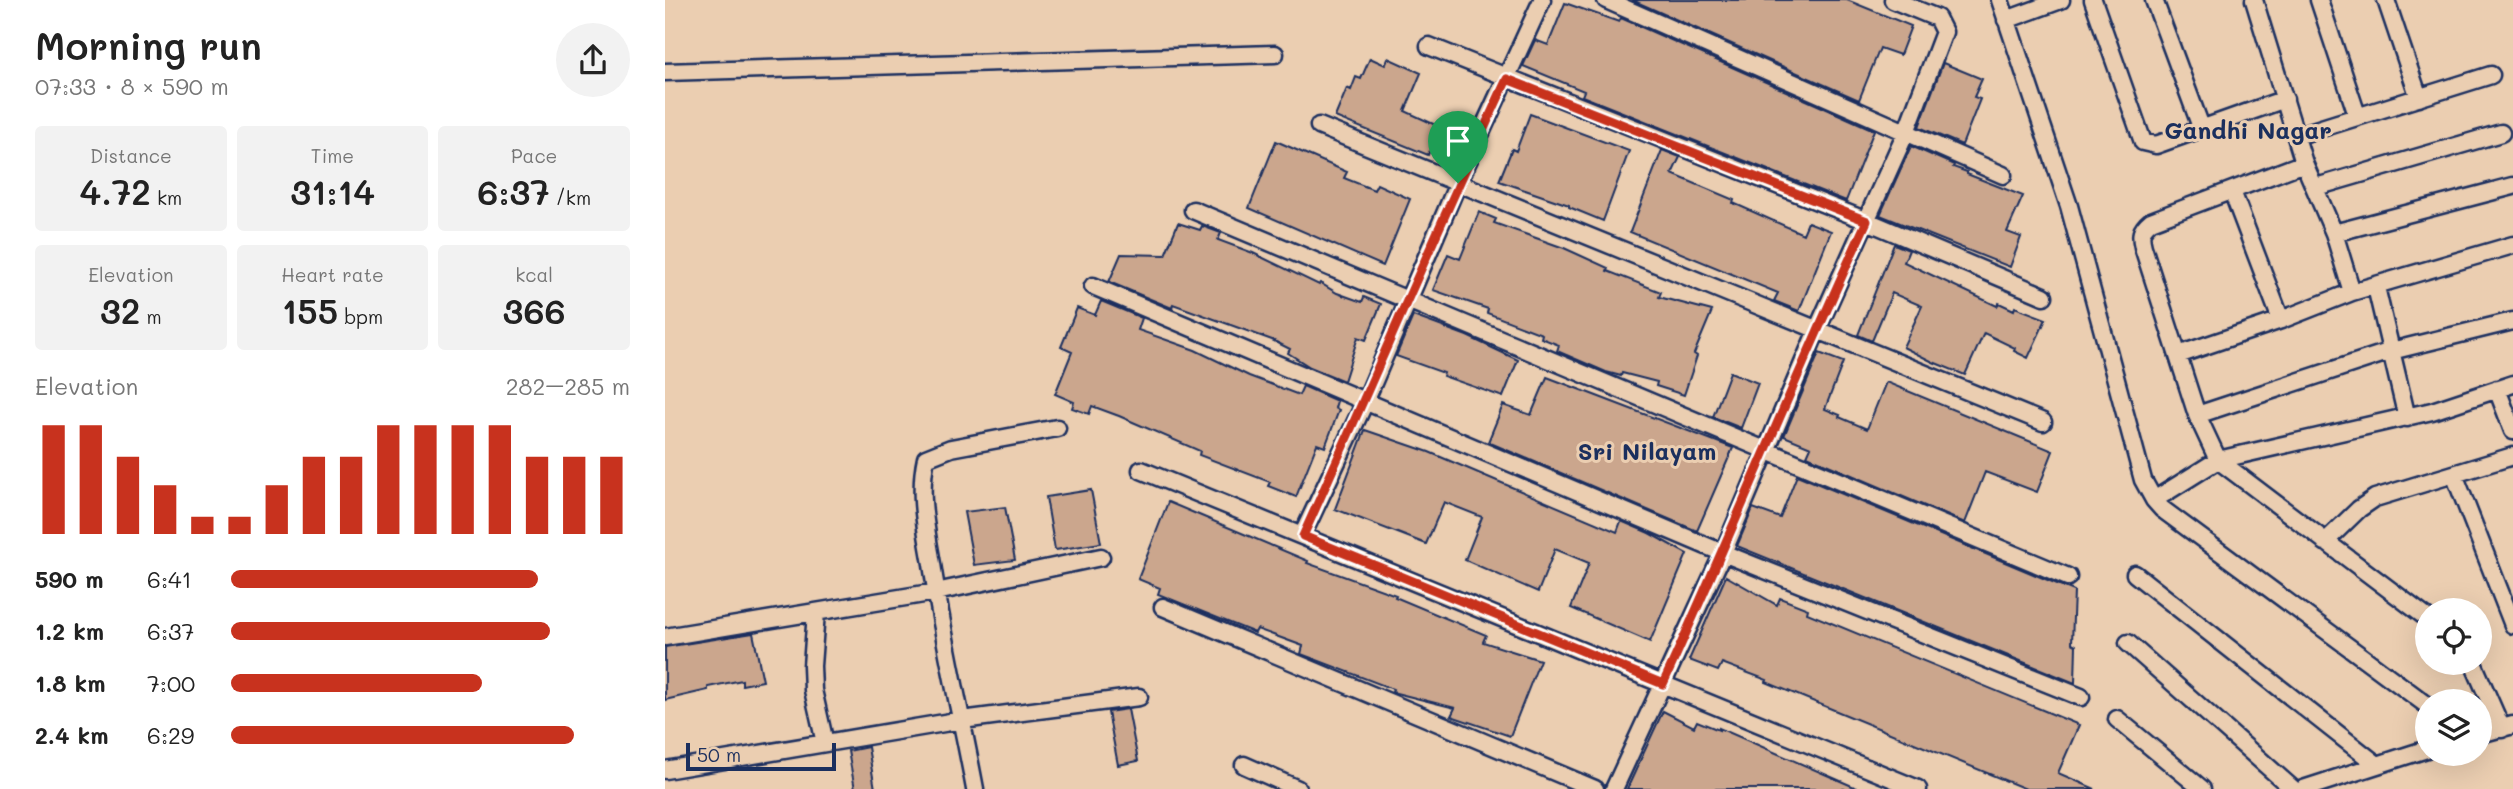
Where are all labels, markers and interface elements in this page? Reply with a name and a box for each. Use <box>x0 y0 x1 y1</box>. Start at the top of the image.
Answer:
text: Morning run <box>35 20 262 70</box>
button: share <box>556 23 630 97</box>
text: 07:33 · 8 × 590 m <box>35 71 229 101</box>
pin <box>1428 111 1488 183</box>
district label: Gandhi Nagar <box>2164 114 2332 145</box>
icon: arrive <box>1439 122 1477 160</box>
text: Distance <box>90 143 172 168</box>
text: Time <box>311 143 354 168</box>
text: Pace <box>511 143 557 168</box>
text: 4.72 <box>80 168 151 214</box>
text: 31:14 <box>290 168 375 214</box>
text: 6:37 <box>477 168 550 214</box>
text: km <box>151 185 182 210</box>
text: /km <box>550 185 591 210</box>
text: Elevation <box>88 262 173 287</box>
text: Heart rate <box>281 262 384 287</box>
text: kcal <box>515 262 553 287</box>
text: 32 <box>100 287 140 333</box>
text: 155 <box>282 287 338 333</box>
text: 366 <box>503 287 566 333</box>
text: m <box>140 304 162 329</box>
text: bpm <box>338 304 383 329</box>
text: Elevation <box>35 371 138 401</box>
text: 282–285 m <box>506 371 630 401</box>
district label: Sri Nilayam <box>1578 435 1716 466</box>
text: 590 m <box>35 564 104 594</box>
text: 6:41 <box>147 564 192 594</box>
map controls <box>2415 598 2492 766</box>
button: locate <box>2415 598 2492 675</box>
text: 1.2 km <box>35 616 104 646</box>
text: 6:37 <box>147 616 194 646</box>
text: 1.8 km <box>35 668 105 698</box>
text: 7:00 <box>147 668 195 698</box>
button: layers <box>2415 689 2492 766</box>
text: 2.4 km <box>35 720 108 750</box>
text: 6:29 <box>147 720 194 750</box>
scale bar <box>686 740 837 772</box>
text: 50 m <box>697 742 741 767</box>

